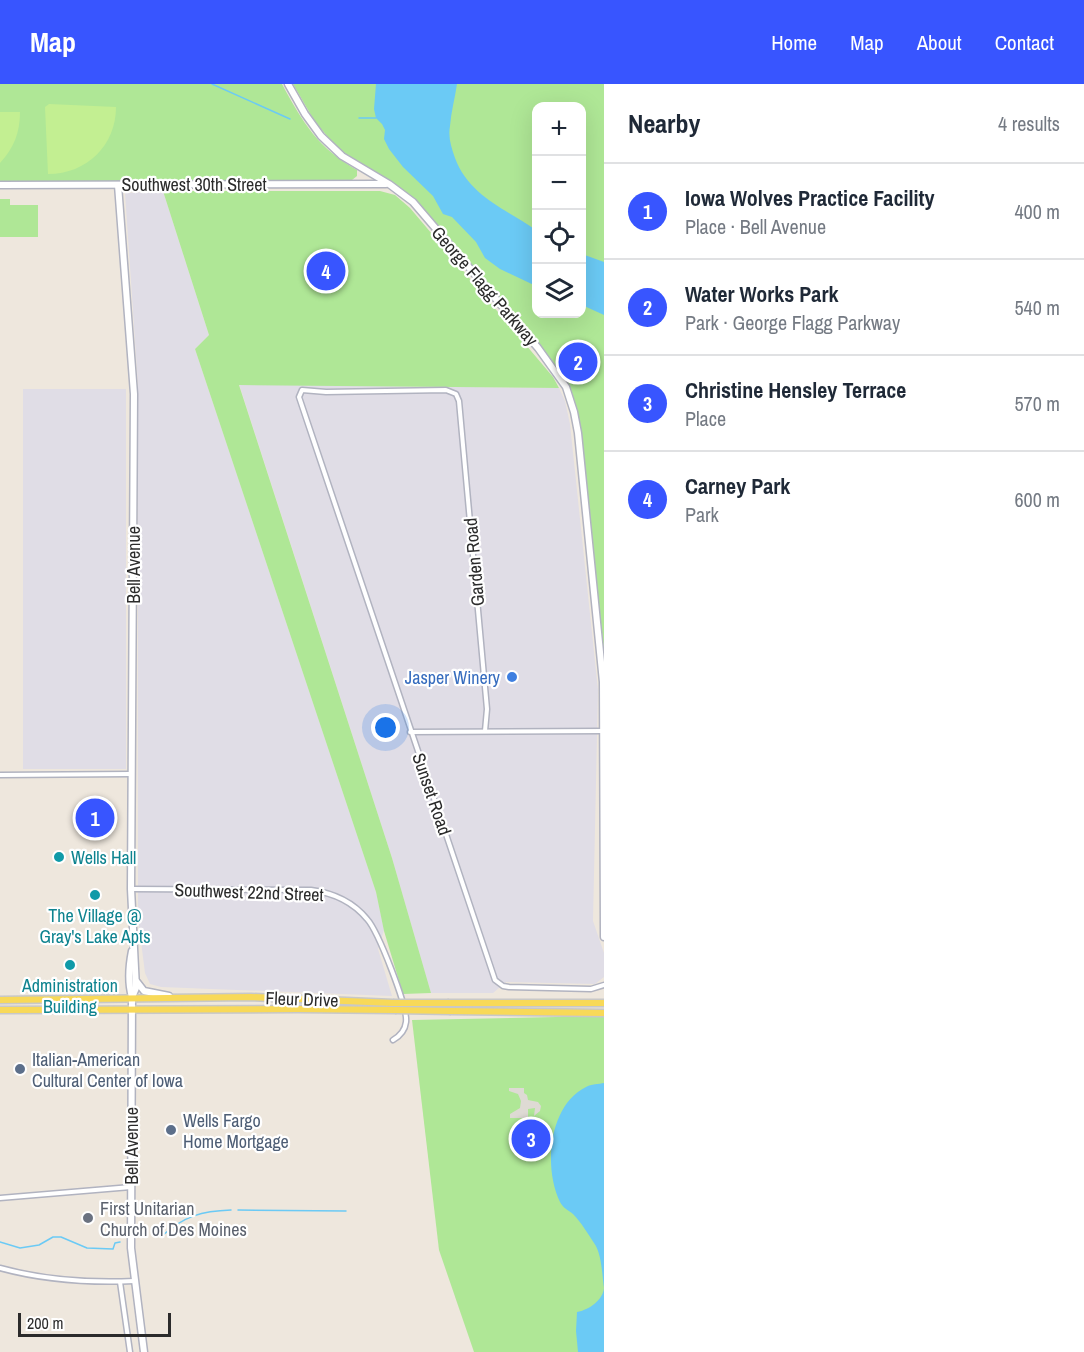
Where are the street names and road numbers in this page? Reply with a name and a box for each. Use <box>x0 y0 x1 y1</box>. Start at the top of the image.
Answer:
street label: Southwest 30th Street <box>121 172 267 197</box>
street label: George Flagg Parkway <box>426 221 544 352</box>
street label: Garden Road <box>458 517 490 607</box>
street label: Bell Avenue <box>121 526 146 604</box>
street label: Sunset Road <box>406 750 458 838</box>
street label: Southwest 22nd Street <box>174 877 324 907</box>
street label: Fleur Drive <box>265 985 339 1013</box>
street label: Bell Avenue <box>119 1107 144 1185</box>

